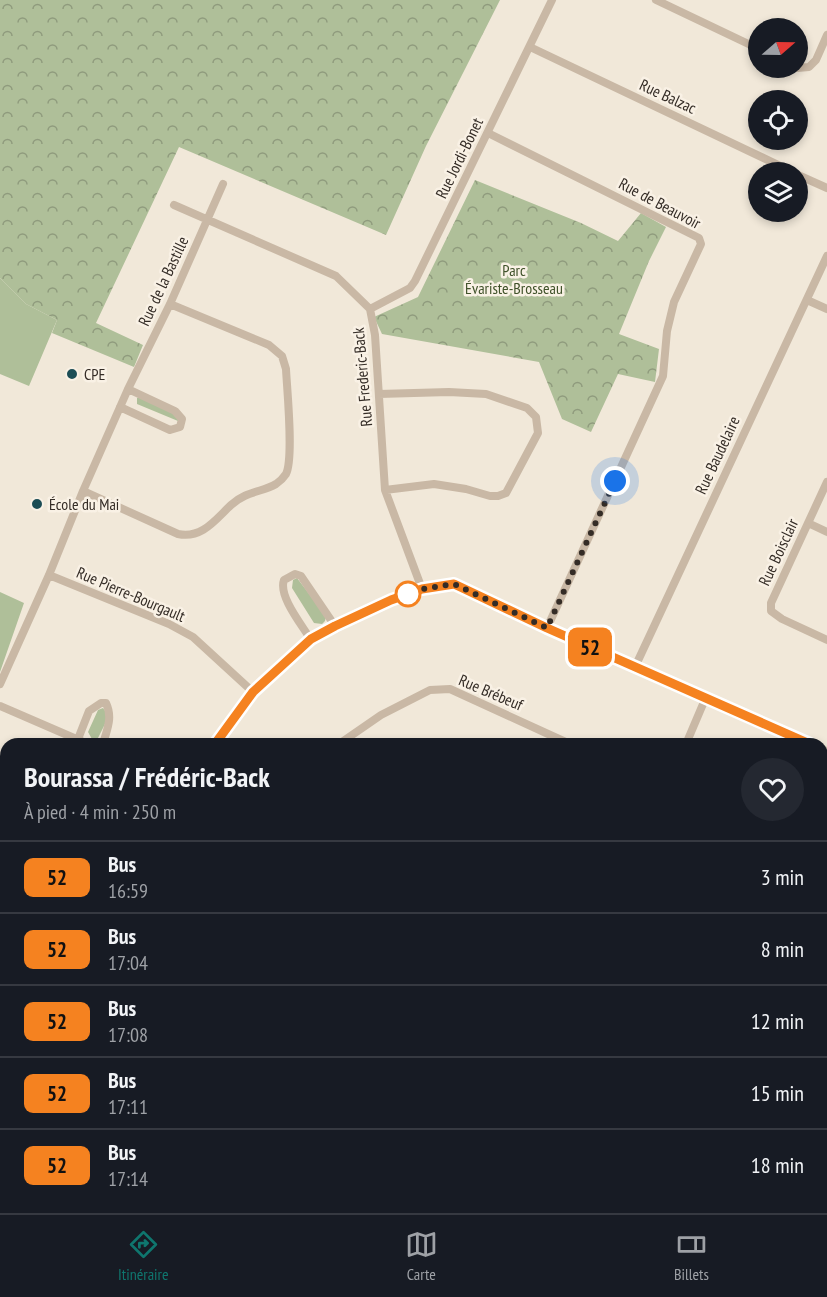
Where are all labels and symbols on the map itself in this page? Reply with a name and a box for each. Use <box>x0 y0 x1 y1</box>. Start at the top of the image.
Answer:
north arrow <box>748 18 808 78</box>
street label: Rue Balzac <box>637 74 700 118</box>
street label: Rue Jordi-Bonet <box>431 114 487 202</box>
street label: Rue de Beauvoir <box>616 173 705 233</box>
street label: Rue de la Bastille <box>134 233 192 329</box>
park label: Parc Évariste-Brosseau <box>465 260 563 298</box>
street label: Rue Frederic-Back <box>348 326 376 427</box>
place label: CPE <box>84 364 106 384</box>
marker: CPE <box>65 367 79 381</box>
street label: Rue Baudelaire <box>690 413 744 497</box>
your location <box>600 466 630 496</box>
place label: École du Mai <box>49 494 119 514</box>
marker: École du Mai <box>30 497 44 511</box>
street label: Rue Boisclair <box>754 515 802 589</box>
street label: Rue Pierre-Bourgault <box>74 562 189 626</box>
unlabelled marker <box>395 581 421 607</box>
line badge: 52 <box>563 628 617 666</box>
street label: Rue Brébeuf <box>456 670 527 715</box>

